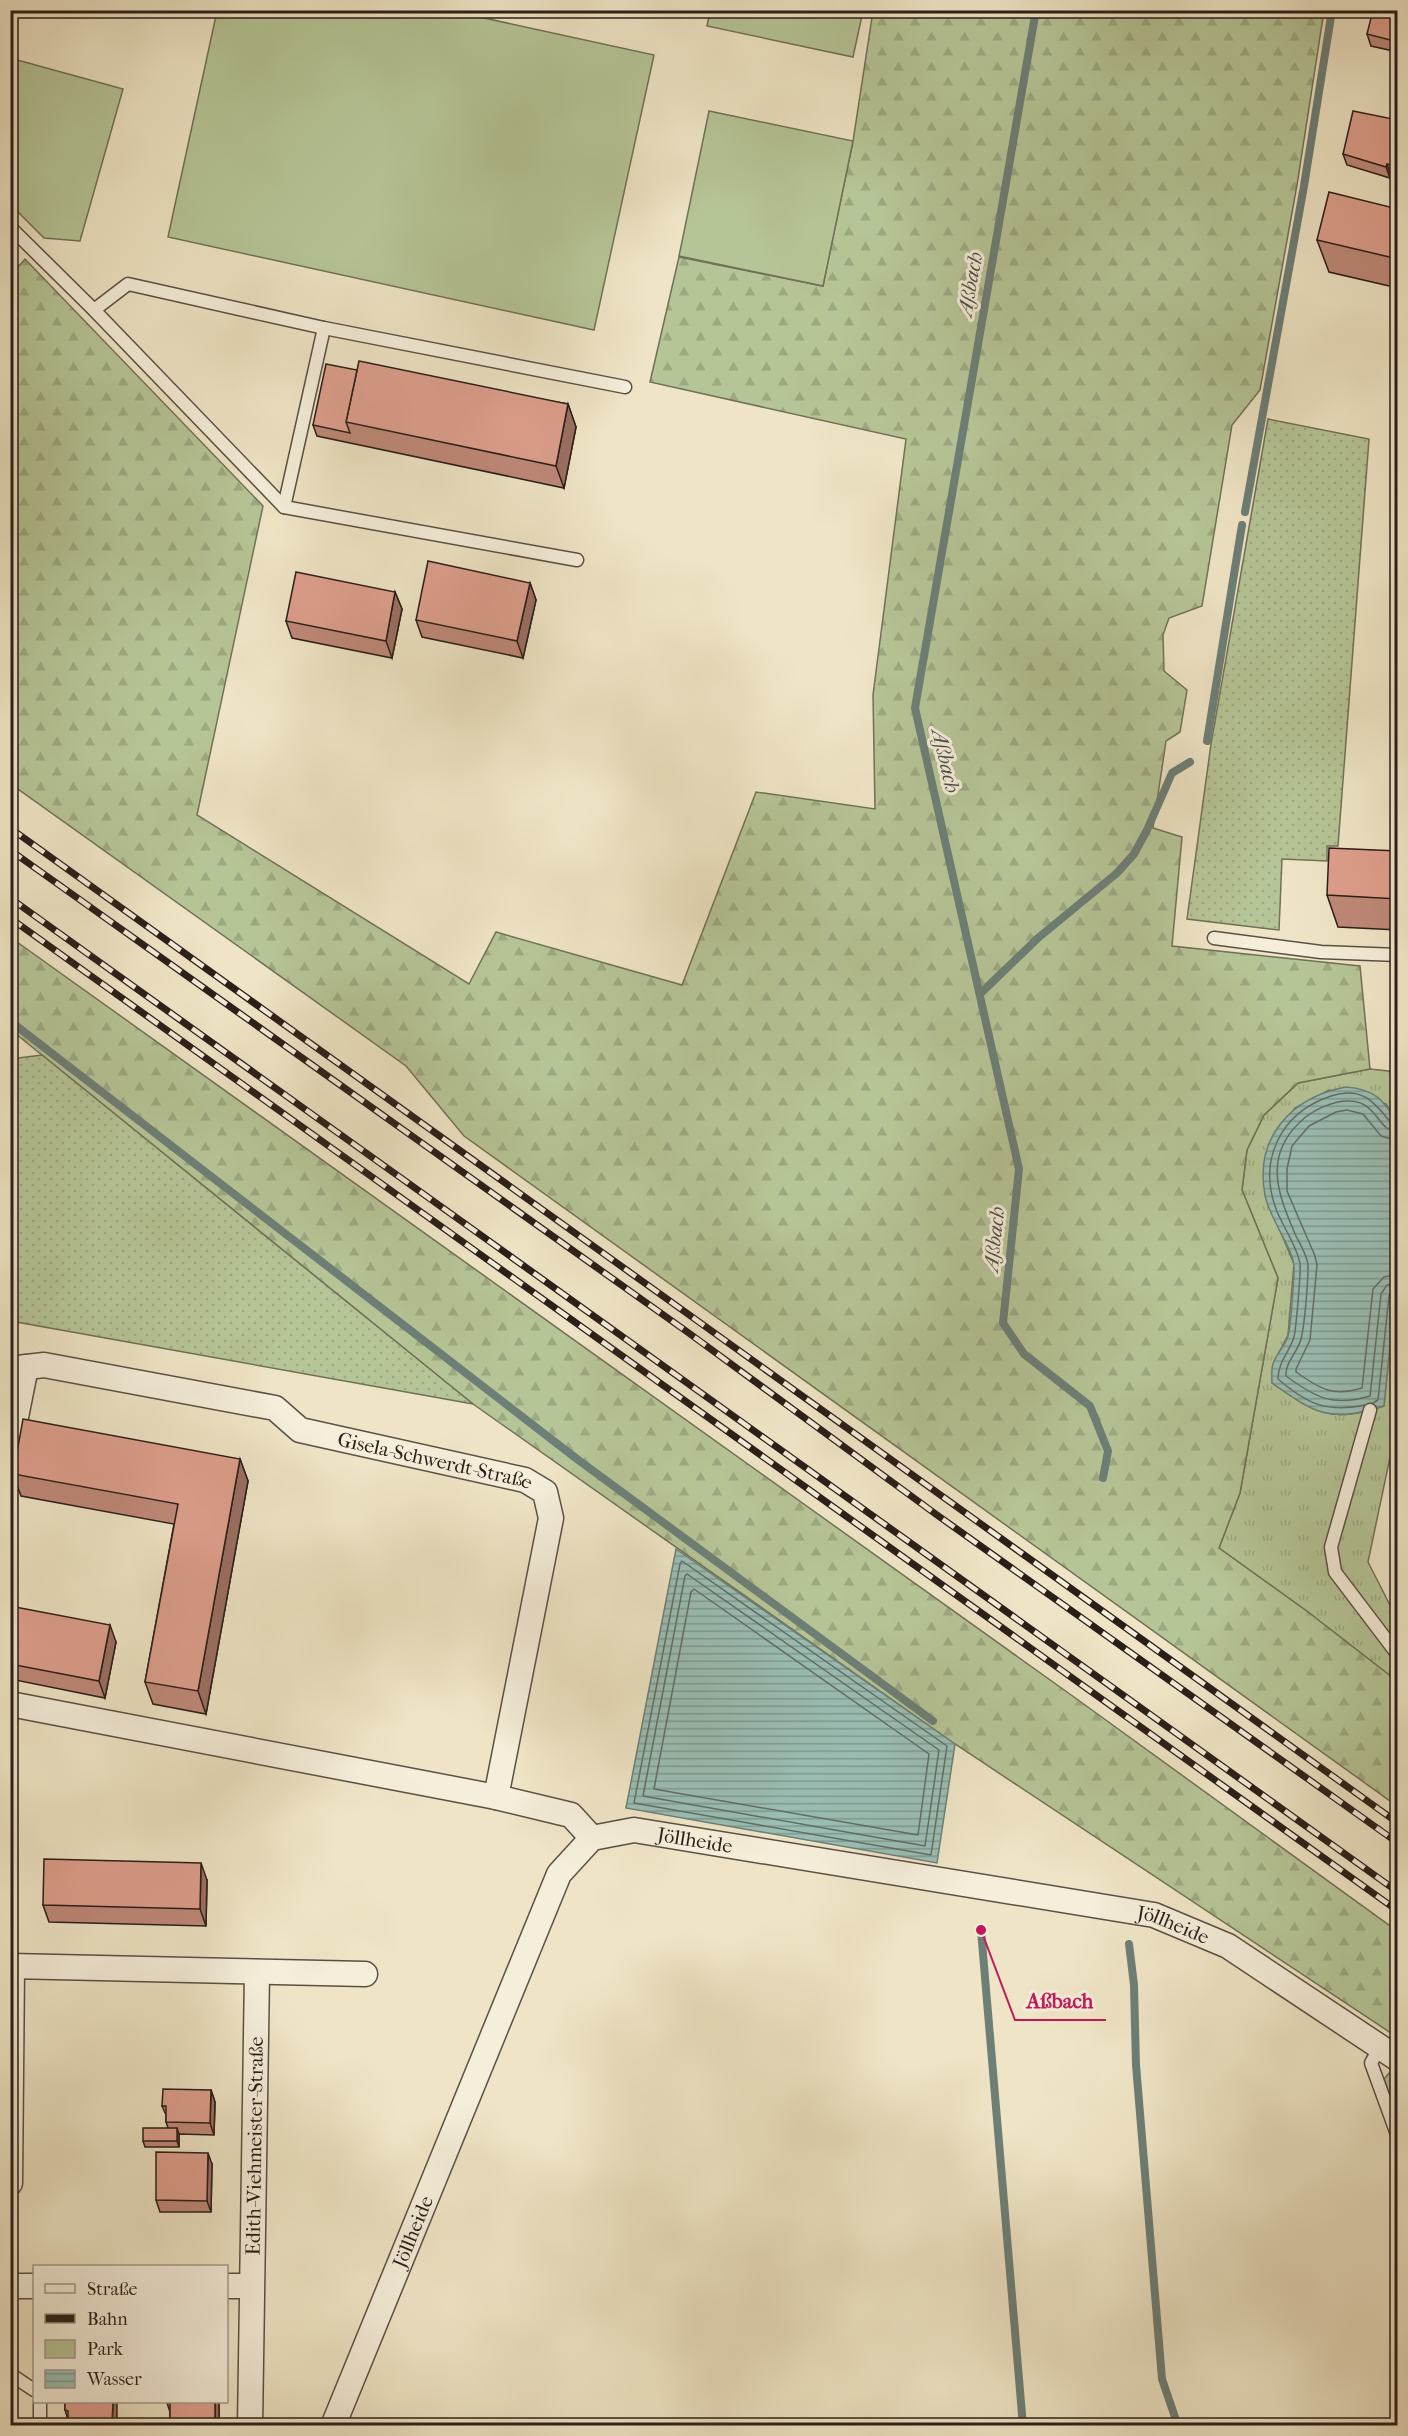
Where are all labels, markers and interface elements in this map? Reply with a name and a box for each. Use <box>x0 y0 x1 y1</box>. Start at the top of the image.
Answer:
water label: Aßbach <box>952 250 987 321</box>
water label: Aßbach <box>926 724 965 795</box>
water label: Aßbach <box>978 1205 1009 1275</box>
street label: Gisela-Schwerdt-Straße <box>335 1427 538 1494</box>
street label: Jöllheide <box>654 1822 734 1857</box>
street label: Jöllheide <box>1134 1901 1213 1948</box>
callout: Aßbach <box>1015 1981 1106 2020</box>
text: Aßbach <box>1025 1989 1094 2013</box>
street label: Edith-Viehmeister-Straße <box>241 2036 268 2256</box>
street label: Jöllheide <box>387 2192 438 2273</box>
legend <box>33 2265 228 2403</box>
text: Straße <box>87 2279 138 2300</box>
text: Bahn <box>87 2309 128 2330</box>
text: Park <box>87 2339 124 2360</box>
text: Wasser <box>86 2369 142 2390</box>

